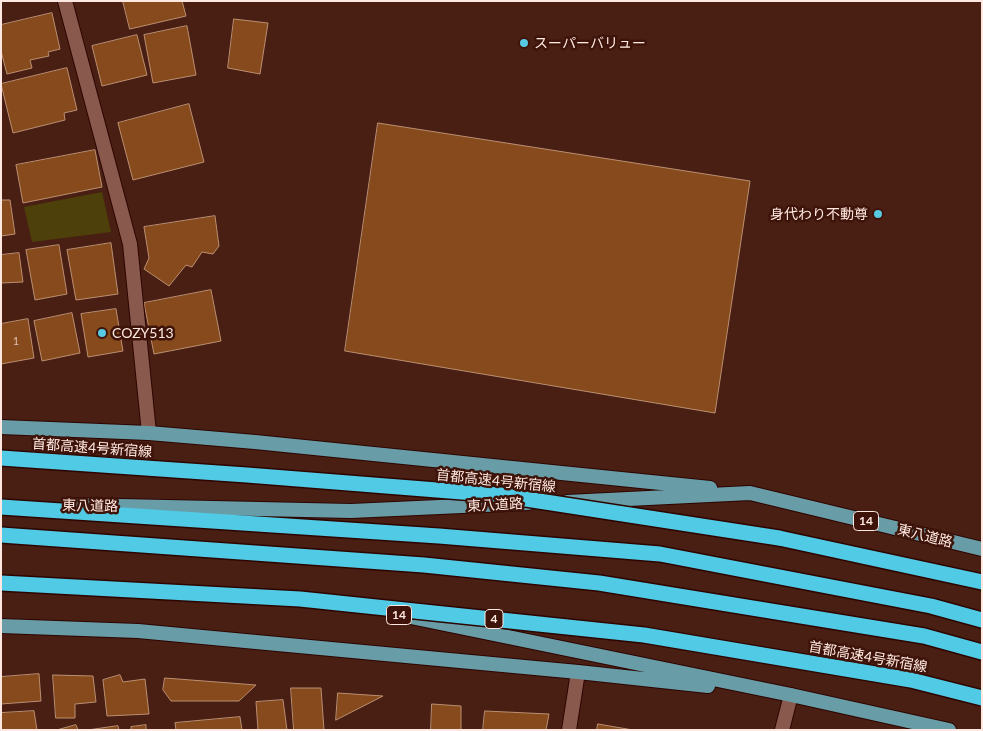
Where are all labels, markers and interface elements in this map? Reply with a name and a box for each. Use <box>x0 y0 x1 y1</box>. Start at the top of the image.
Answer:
place label: スーパーバリュー <box>534 35 646 51</box>
marker: スーパーバリュー <box>518 37 530 49</box>
place label: 身代わり不動尊 <box>770 206 868 222</box>
marker: 身代わり不動尊 <box>872 208 884 220</box>
place label: COZY513 <box>112 325 174 341</box>
marker: COZY513 <box>96 327 108 339</box>
house number: 1 <box>13 334 19 348</box>
street label: 首都高速4号新宿線 <box>32 435 152 461</box>
street label: 首都高速4号新宿線 <box>435 466 557 496</box>
street label: 東八道路 <box>467 495 523 515</box>
street label: 東八道路 <box>62 497 118 515</box>
road number: 14 <box>854 512 878 530</box>
street label: 東八道路 <box>896 521 954 551</box>
road number: 14 <box>386 606 412 624</box>
road number: 4 <box>485 610 503 628</box>
street label: 首都高速4号新宿線 <box>807 638 929 676</box>

